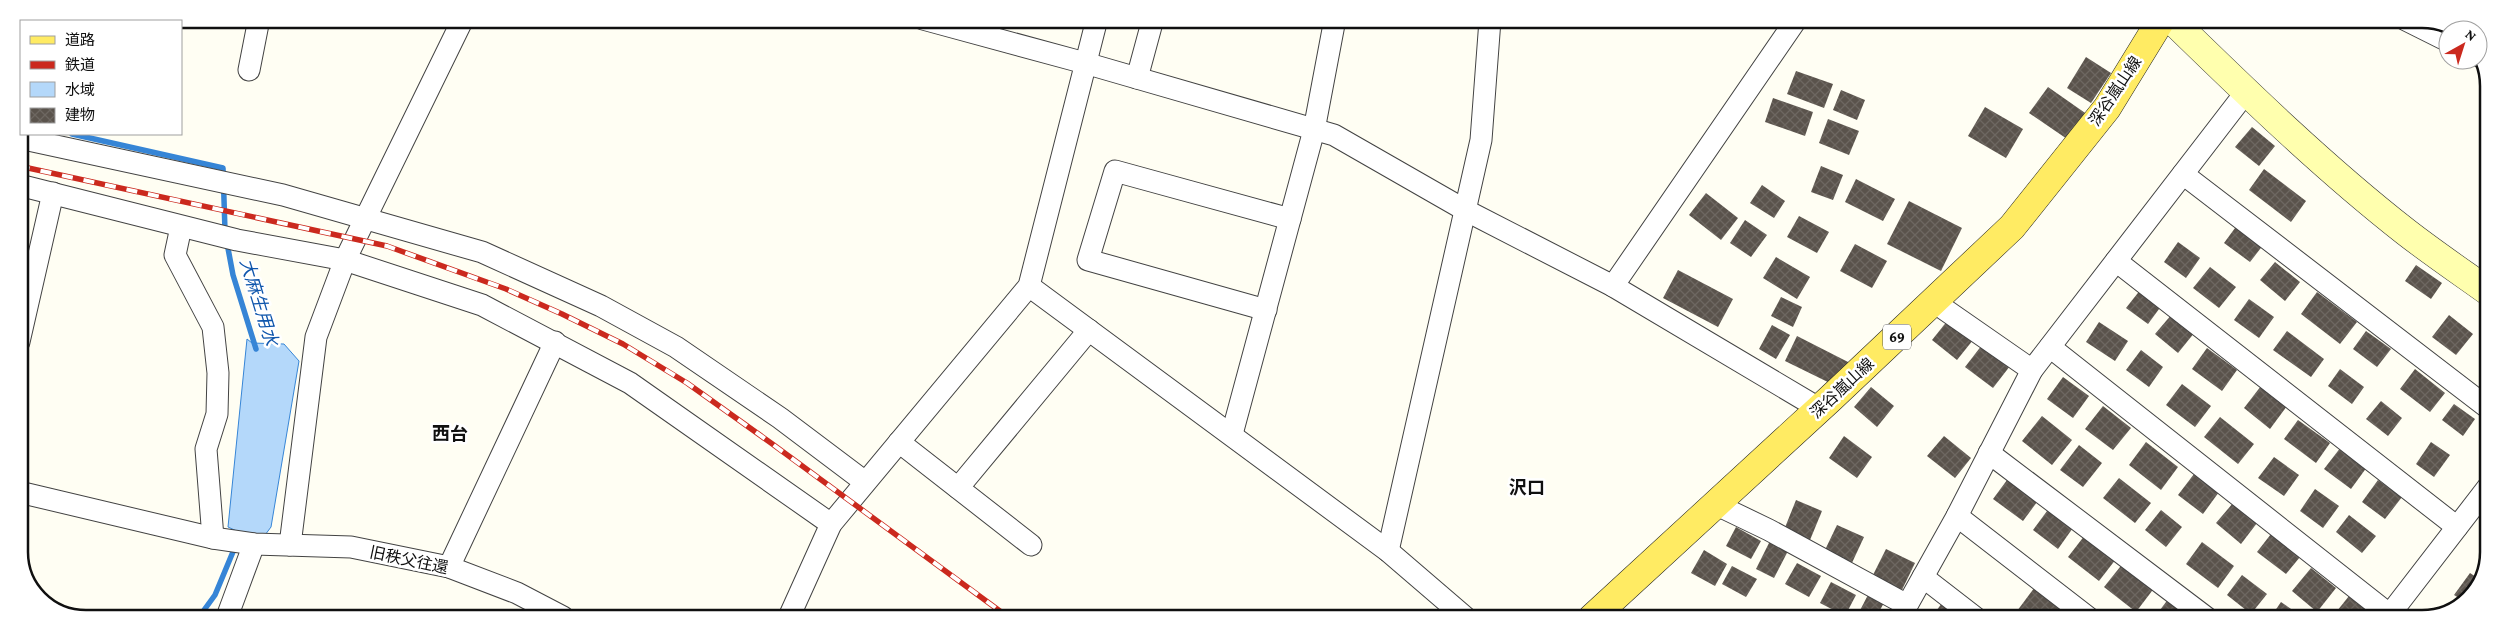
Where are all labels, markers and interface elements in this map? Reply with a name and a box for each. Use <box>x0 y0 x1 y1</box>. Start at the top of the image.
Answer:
legend <box>20 20 182 135</box>
north arrow <box>2438 20 2488 70</box>
text: N <box>2462 26 2480 44</box>
text: 道路 <box>65 32 95 48</box>
street label: 深谷嵐山線 <box>2086 53 2144 129</box>
text: 鉄道 <box>65 57 95 73</box>
text: 水域 <box>65 82 95 98</box>
text: 建物 <box>65 107 95 123</box>
water label: 大麻生用水 <box>236 256 282 350</box>
road number: 69 <box>1883 324 1911 350</box>
street label: 深谷嵐山線 <box>1807 354 1877 422</box>
district label: 西台 <box>432 424 468 444</box>
district label: 沢口 <box>1509 478 1545 498</box>
street label: 旧秩父往還 <box>368 543 450 577</box>

